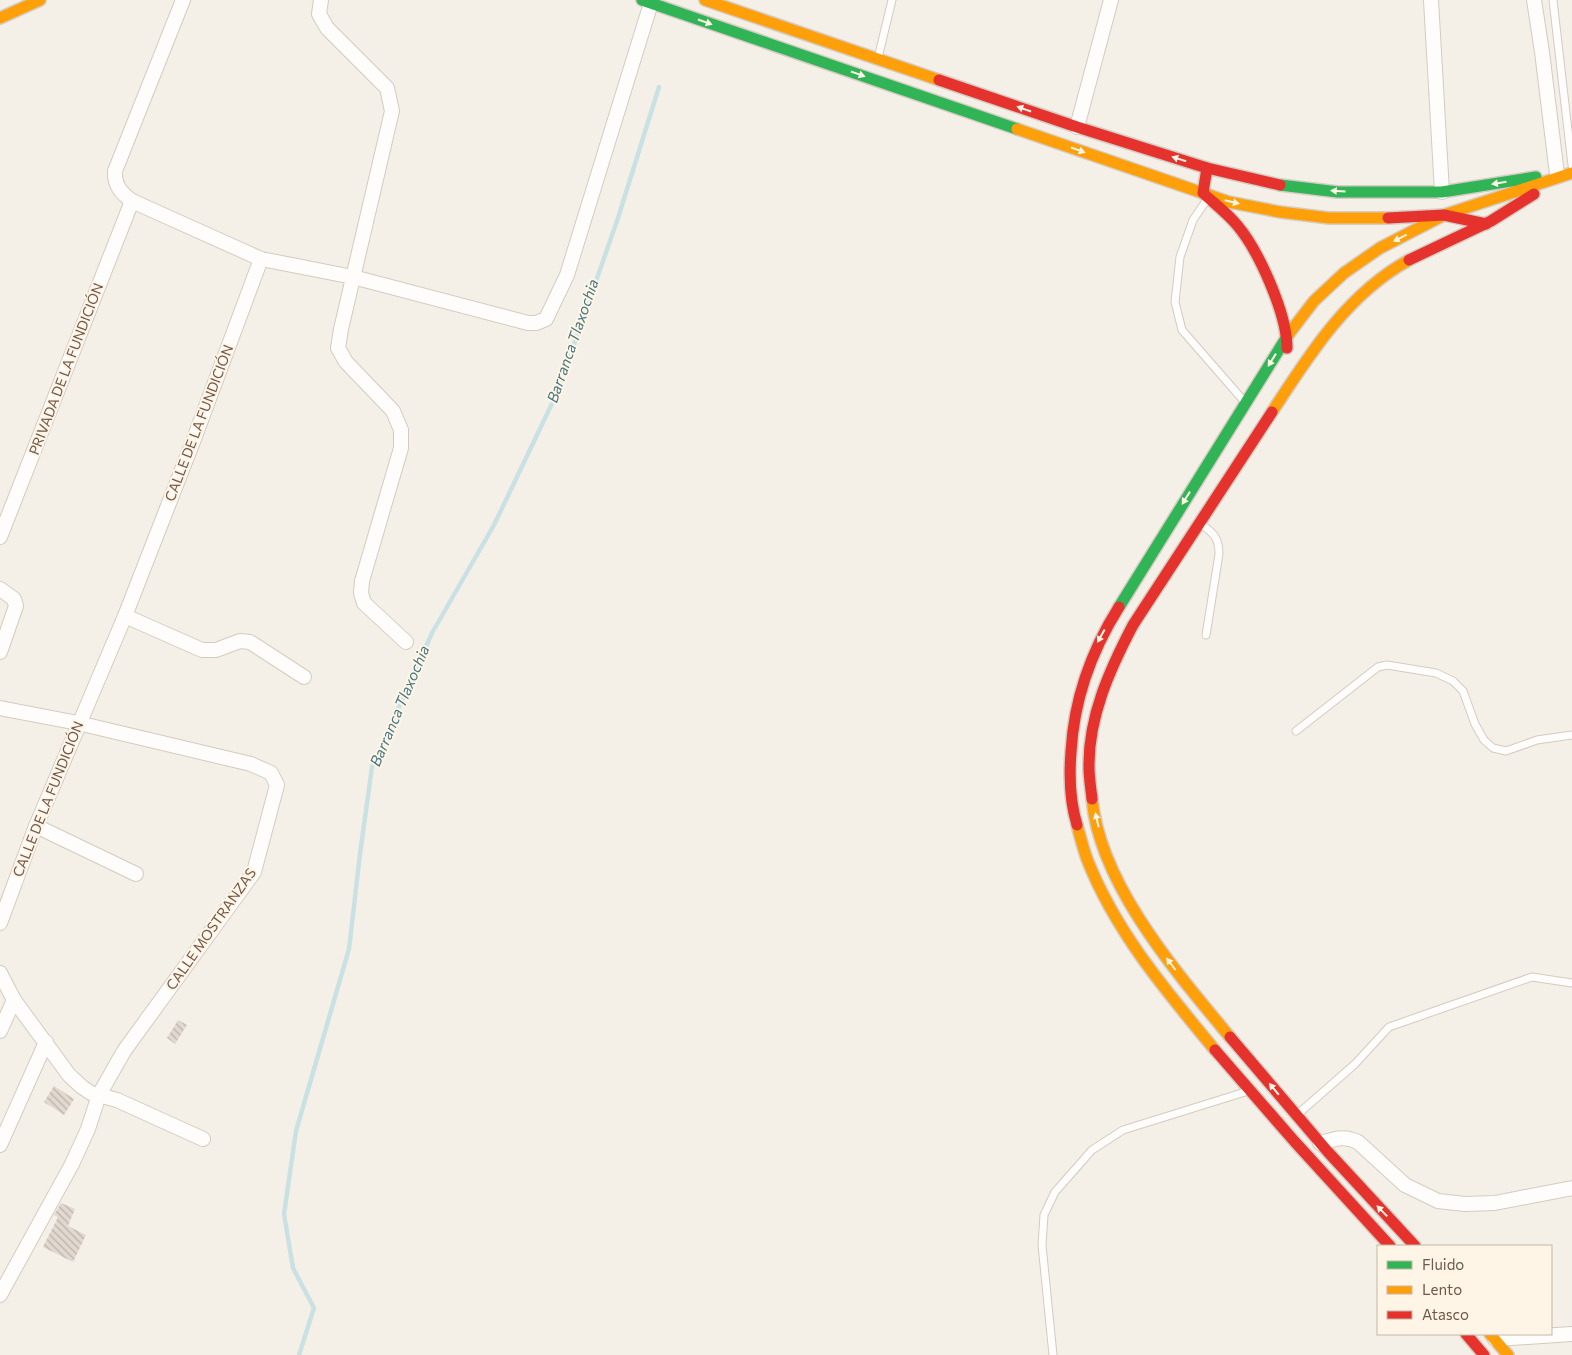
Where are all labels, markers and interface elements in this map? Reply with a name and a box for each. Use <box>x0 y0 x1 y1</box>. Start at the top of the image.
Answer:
one-way arrow <box>697 18 712 26</box>
one-way arrow <box>851 71 866 79</box>
one-way arrow <box>1017 105 1032 112</box>
one-way arrow <box>1071 146 1086 154</box>
one-way arrow <box>1171 155 1186 163</box>
one-way arrow <box>1491 180 1507 188</box>
one-way arrow <box>1329 187 1345 195</box>
one-way arrow <box>1225 198 1240 206</box>
one-way arrow <box>1393 234 1408 242</box>
water label: Barranca Tlaxochia <box>542 276 602 405</box>
street label: PRIVADA DE LA FUNDICIÓN <box>25 280 106 457</box>
street label: CALLE DE LA FUNDICIÓN <box>161 342 236 504</box>
one-way arrow <box>1268 353 1277 367</box>
one-way arrow <box>1181 491 1190 504</box>
one-way arrow <box>1097 629 1105 644</box>
water label: Barranca Tlaxochia <box>365 642 433 769</box>
street label: CALLE DE LA FUNDICIÓN <box>8 718 87 879</box>
one-way arrow <box>1093 813 1101 828</box>
street label: CALLE MOSTRANZAS <box>162 865 259 993</box>
one-way arrow <box>1166 957 1176 971</box>
one-way arrow <box>1269 1083 1280 1095</box>
one-way arrow <box>1376 1205 1388 1217</box>
legend <box>1377 1245 1552 1335</box>
text: Fluido <box>1422 1255 1464 1273</box>
text: Lento <box>1422 1280 1462 1298</box>
text: Atasco <box>1422 1305 1469 1323</box>

